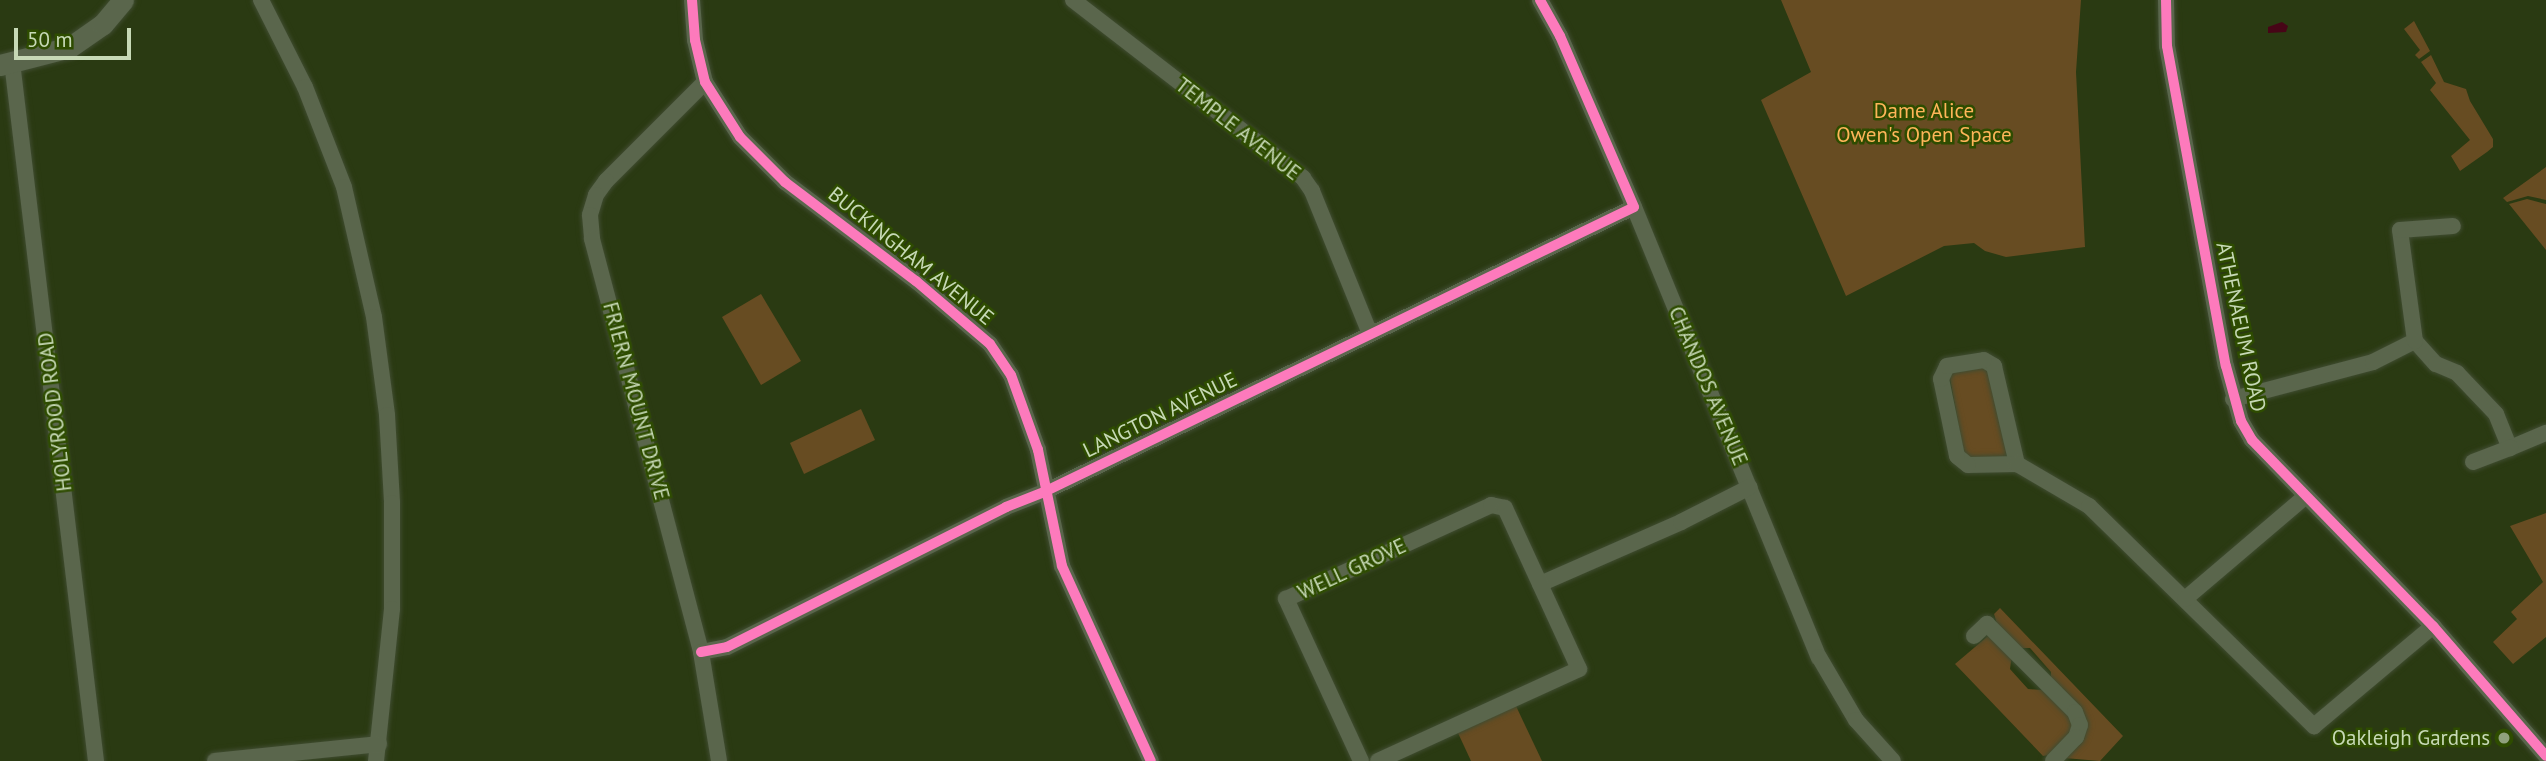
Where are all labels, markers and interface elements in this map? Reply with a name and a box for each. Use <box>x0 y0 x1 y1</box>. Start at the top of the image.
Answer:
scale bar <box>18 14 135 58</box>
text: 50 m <box>27 26 73 53</box>
street label: TEMPLE AVENUE <box>1170 72 1306 186</box>
park label: Dame Alice Owen's Open Space <box>1836 98 2012 148</box>
street label: BUCKINGHAM AVENUE <box>823 181 999 331</box>
street label: ATHENAEUM ROAD <box>2211 240 2271 414</box>
street label: FRIERN MOUNT DRIVE <box>597 299 675 503</box>
street label: CHANDOS AVENUE <box>1663 302 1753 470</box>
street label: HOLYROOD ROAD <box>33 331 77 493</box>
street label: LANGTON AVENUE <box>1079 367 1241 463</box>
street label: WELL GROVE <box>1293 533 1411 605</box>
place label: Oakleigh Gardens <box>2332 725 2490 751</box>
marker: Oakleigh Gardens <box>2496 730 2512 746</box>

